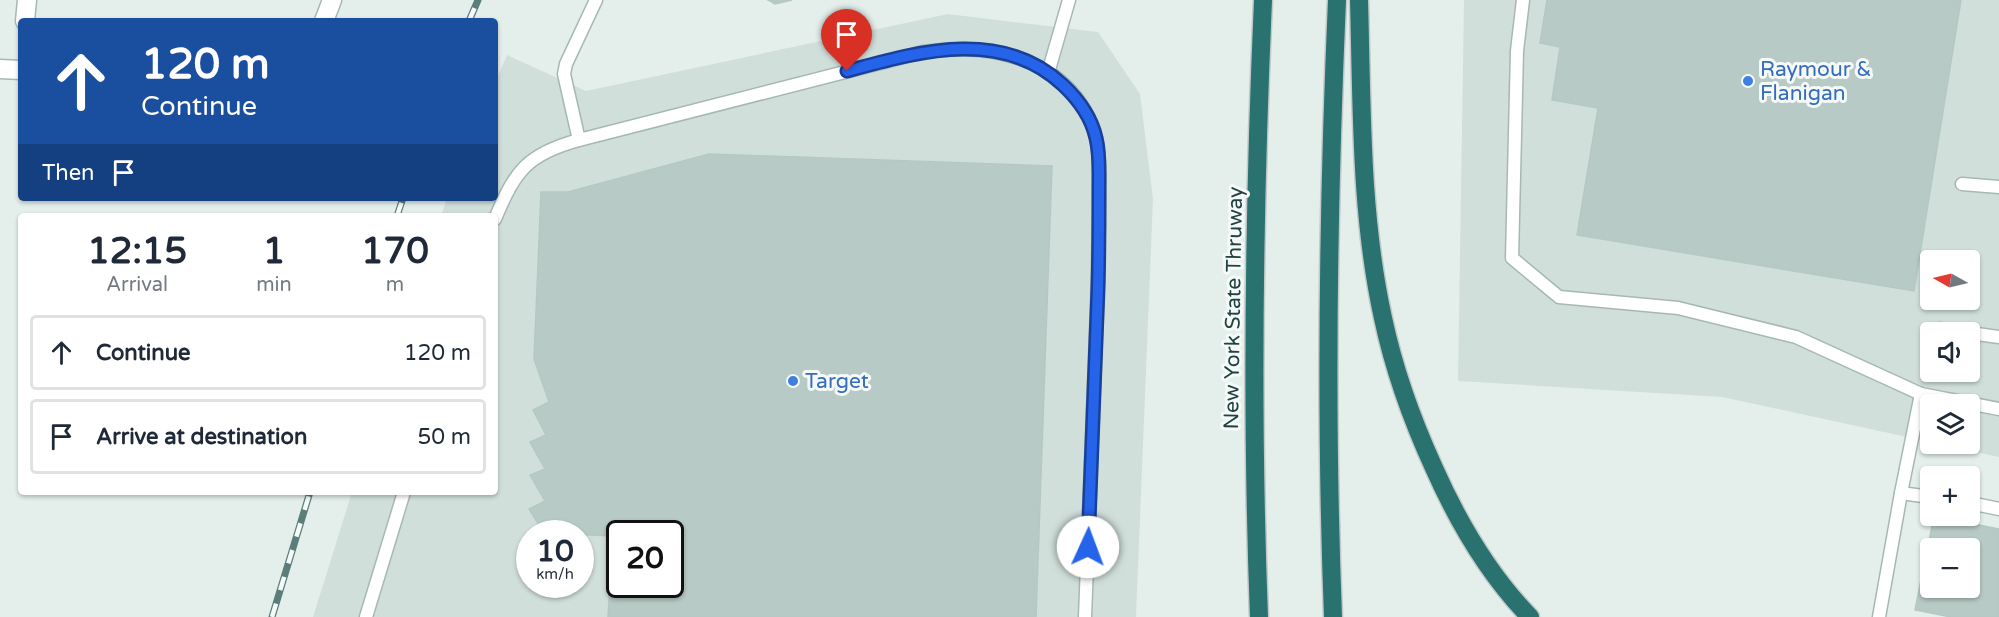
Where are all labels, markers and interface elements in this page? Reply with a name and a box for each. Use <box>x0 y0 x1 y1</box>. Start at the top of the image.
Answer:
pin <box>821 9 872 71</box>
icon: arrive <box>830 18 863 51</box>
text: 120 m <box>141 39 270 90</box>
icon: ahead <box>42 42 120 120</box>
place label: Raymour & Flanigan <box>1760 57 1872 106</box>
marker: Raymour & Flanigan <box>1741 74 1755 88</box>
text: Continue <box>141 90 257 123</box>
icon: arrive <box>107 156 140 189</box>
text: Then <box>42 160 95 186</box>
street label: New York State Thruway <box>1219 186 1248 430</box>
text: 12:15 <box>87 230 187 273</box>
text: 1 <box>263 230 285 273</box>
text: 170 <box>361 230 429 273</box>
north arrow <box>1920 250 1980 310</box>
map controls <box>1920 250 1980 598</box>
text: Arrival <box>106 273 168 297</box>
text: min <box>256 273 292 297</box>
text: m <box>386 273 404 297</box>
button: sound <box>1920 322 1980 382</box>
icon: ahead <box>45 336 78 369</box>
text: Continue <box>96 340 191 366</box>
text: 120 m <box>404 340 471 366</box>
place label: Target <box>805 369 869 394</box>
marker: Target <box>786 374 800 388</box>
button: layers <box>1920 394 1980 454</box>
icon: arrive <box>45 420 78 453</box>
text: Arrive at destination <box>96 424 307 450</box>
text: 50 m <box>417 424 471 450</box>
button: + <box>1920 466 1980 526</box>
position arrow <box>1056 515 1120 579</box>
speed limit sign: 20 <box>606 520 684 598</box>
text: 10 <box>536 533 574 570</box>
button: − <box>1920 538 1980 598</box>
text: km/h <box>536 565 574 583</box>

